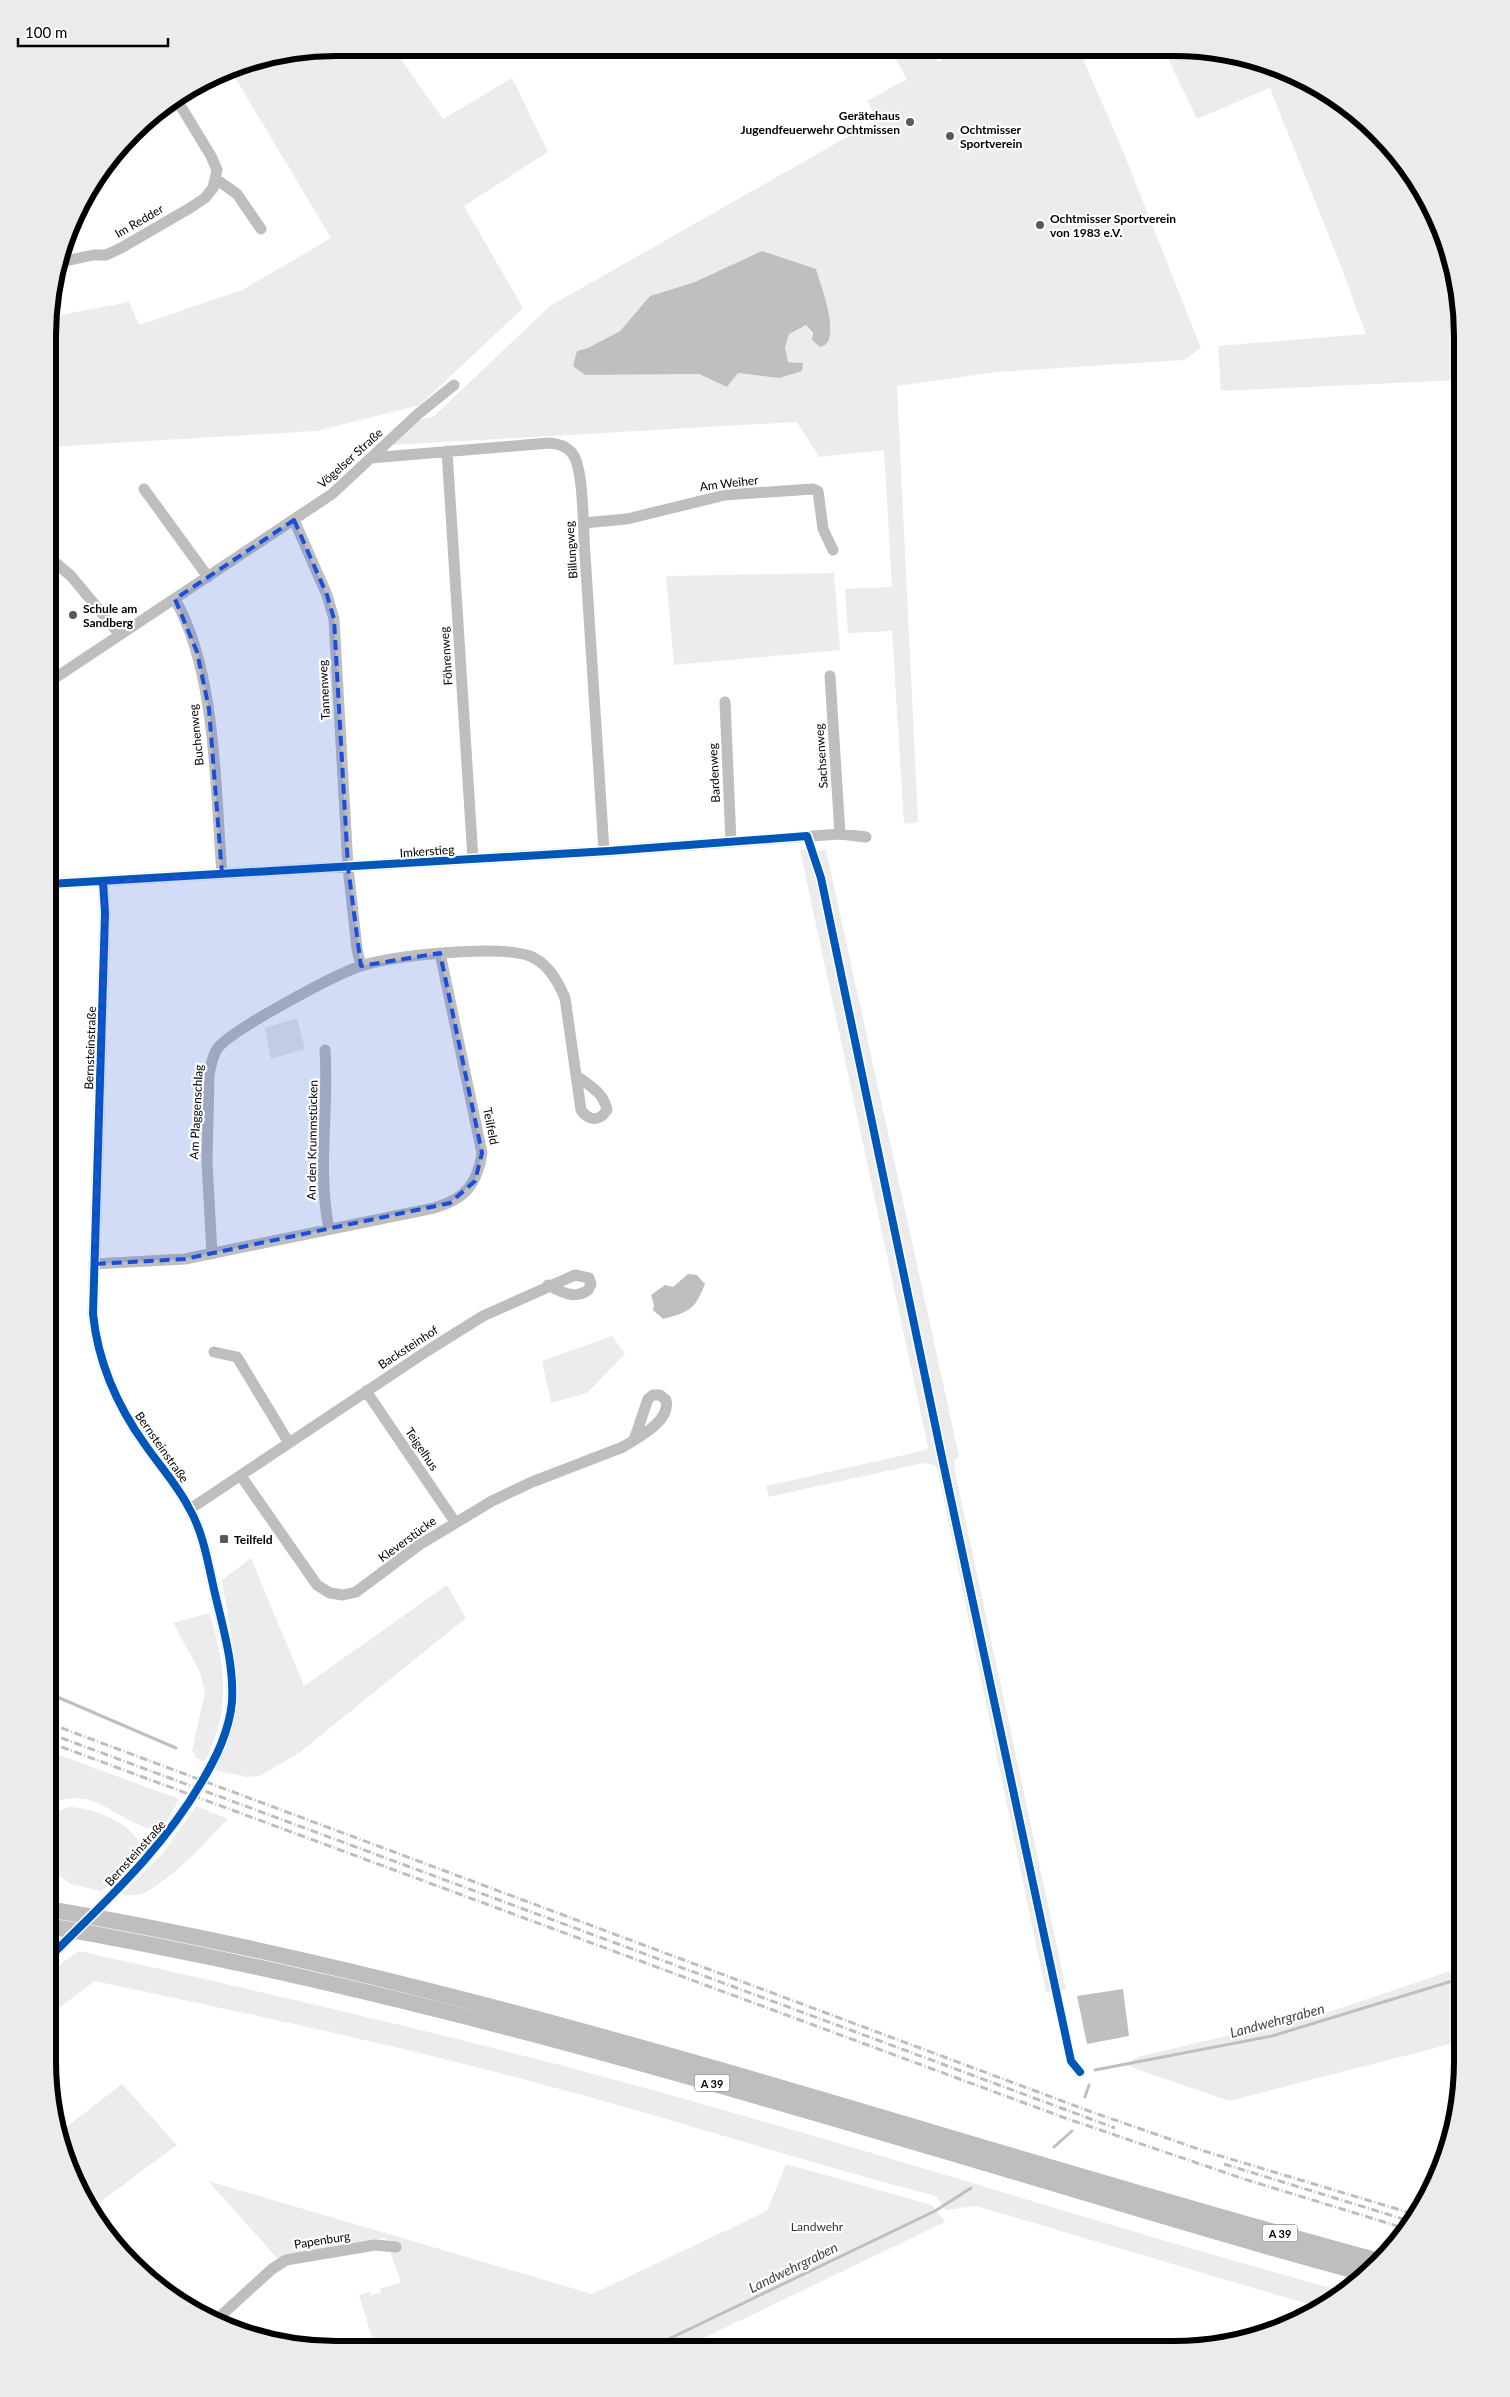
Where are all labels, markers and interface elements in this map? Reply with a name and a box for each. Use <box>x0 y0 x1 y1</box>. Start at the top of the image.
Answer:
scale bar <box>18 15 168 47</box>
text: 100 m <box>25 23 67 41</box>
place label: Gerätehaus Jugendfeuerwehr Ochtmissen <box>741 108 900 137</box>
marker: Gerätehaus Jugendfeuerwehr Ochtmissen <box>904 116 916 128</box>
place label: Ochtmisser Sportverein <box>960 122 1022 151</box>
marker: Ochtmisser Sportverein <box>944 130 956 142</box>
street label: Im Redder <box>112 201 167 241</box>
place label: Ochtmisser Sportverein von 1983 e.V. <box>1050 211 1176 240</box>
marker: Ochtmisser Sportverein von 1983 e.V. <box>1034 219 1046 231</box>
street label: Vögelser Straße <box>314 425 386 491</box>
street label: Am Weiher <box>699 472 760 494</box>
street label: Billungweg <box>562 521 580 579</box>
place label: Schule am Sandberg <box>83 601 137 630</box>
marker: Schule am Sandberg <box>67 609 79 621</box>
street label: Föhrenweg <box>436 626 456 686</box>
street label: Tannenweg <box>315 660 333 720</box>
street label: Buchenweg <box>185 704 207 766</box>
street label: Sachsenweg <box>811 723 831 789</box>
street label: Bardenweg <box>705 743 723 803</box>
street label: Imkerstieg <box>399 842 455 860</box>
street label: Bernsteinstraße <box>81 1006 99 1090</box>
street label: Am Plaggenschlag <box>186 1064 206 1160</box>
street label: An den Krummstücken <box>303 1080 321 1200</box>
street label: Teilfeld <box>480 1106 502 1146</box>
street label: Backsteinhof <box>375 1322 441 1372</box>
street label: Bernsteinstraße <box>132 1409 192 1485</box>
street label: Teigelhus <box>402 1425 442 1473</box>
street label: Kleverstücke <box>375 1513 439 1565</box>
place label: Teilfeld <box>234 1532 273 1547</box>
marker: Teilfeld <box>218 1533 230 1545</box>
street label: Bernsteinstraße <box>101 1817 169 1889</box>
water label: Landwehrgraben <box>1228 1999 1326 2041</box>
road number: A 39 <box>694 2074 730 2092</box>
park label: Landwehr <box>791 2219 844 2234</box>
road number: A 39 <box>1262 2224 1298 2242</box>
street label: Papenburg <box>293 2228 351 2252</box>
water label: Landwehrgraben <box>746 2238 840 2296</box>

